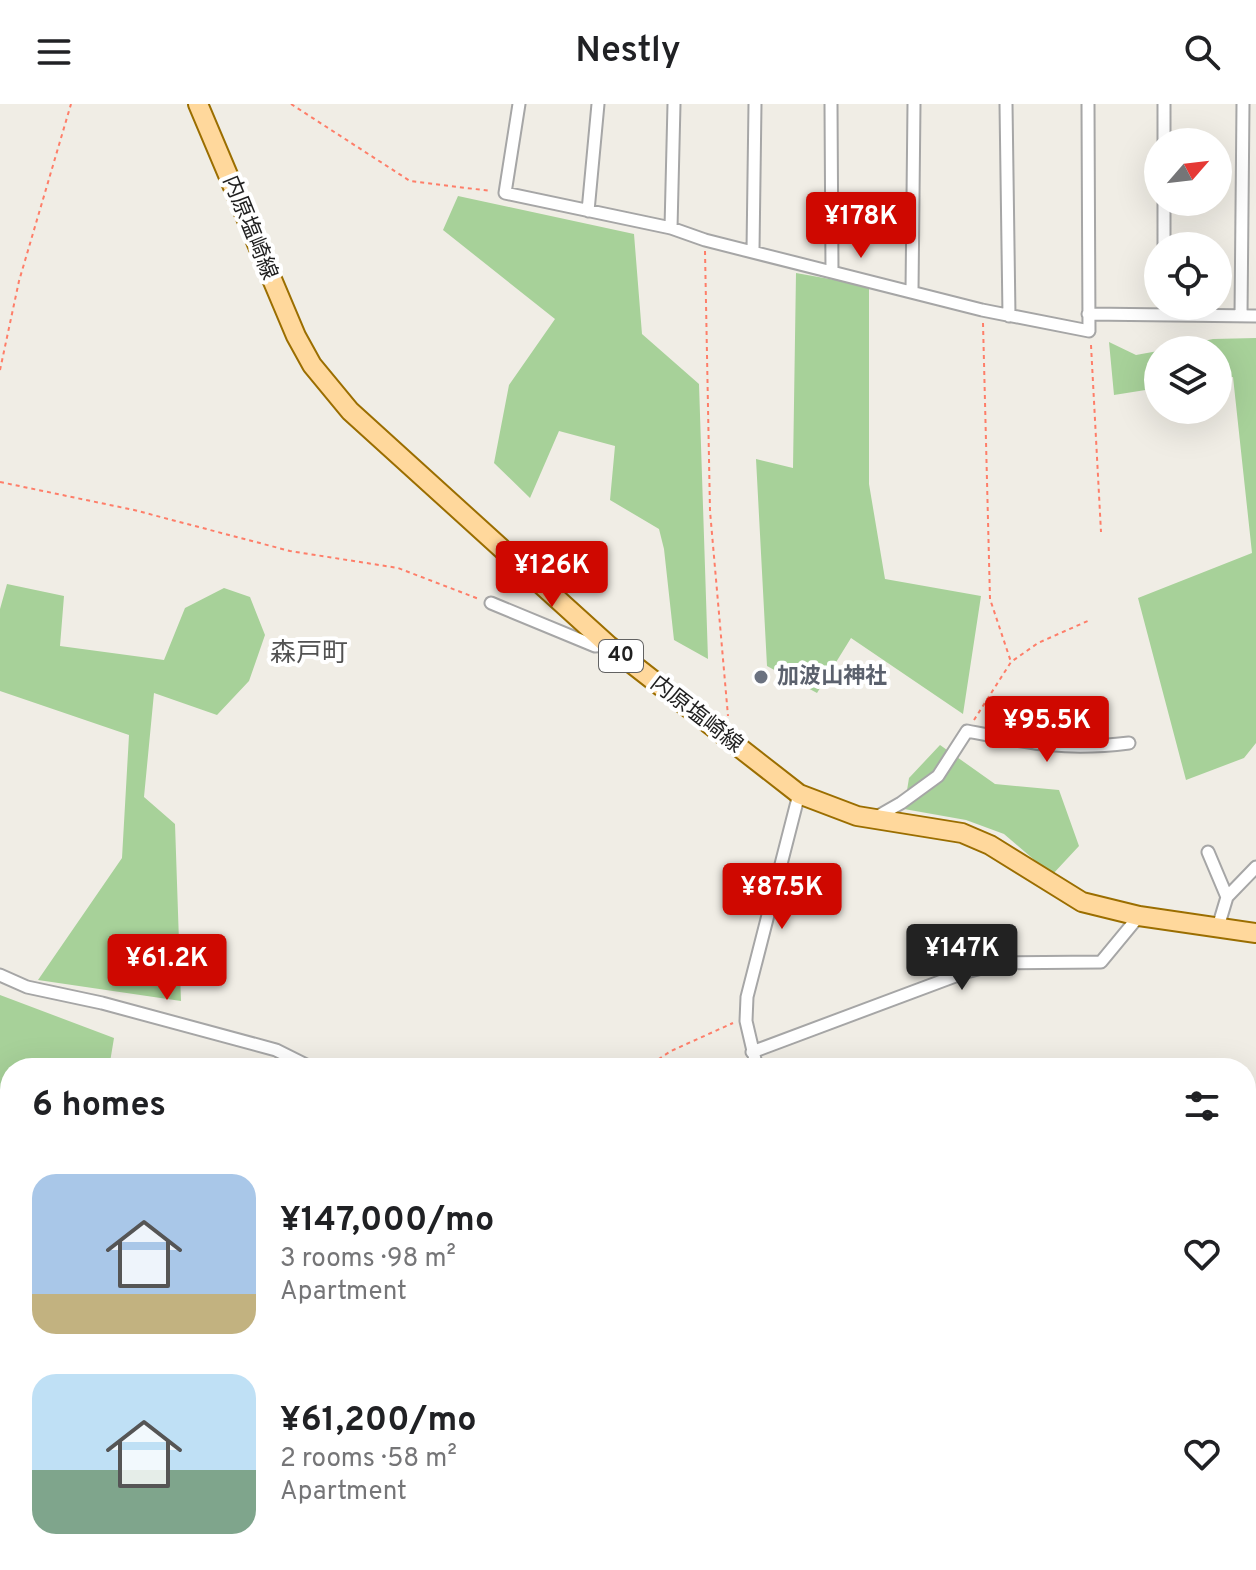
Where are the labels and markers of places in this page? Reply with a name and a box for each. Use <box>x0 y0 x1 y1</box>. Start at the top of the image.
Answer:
pin: ¥178K <box>805 192 917 260</box>
pin: ¥126K <box>496 541 608 609</box>
place label: 加波山神社 <box>777 664 887 691</box>
marker: 加波山神社 <box>752 668 770 686</box>
pin: ¥95.5K <box>982 696 1112 764</box>
pin: ¥87.5K <box>717 863 847 931</box>
pin: ¥147K <box>906 924 1018 992</box>
pin: ¥61.2K <box>102 934 232 1002</box>

